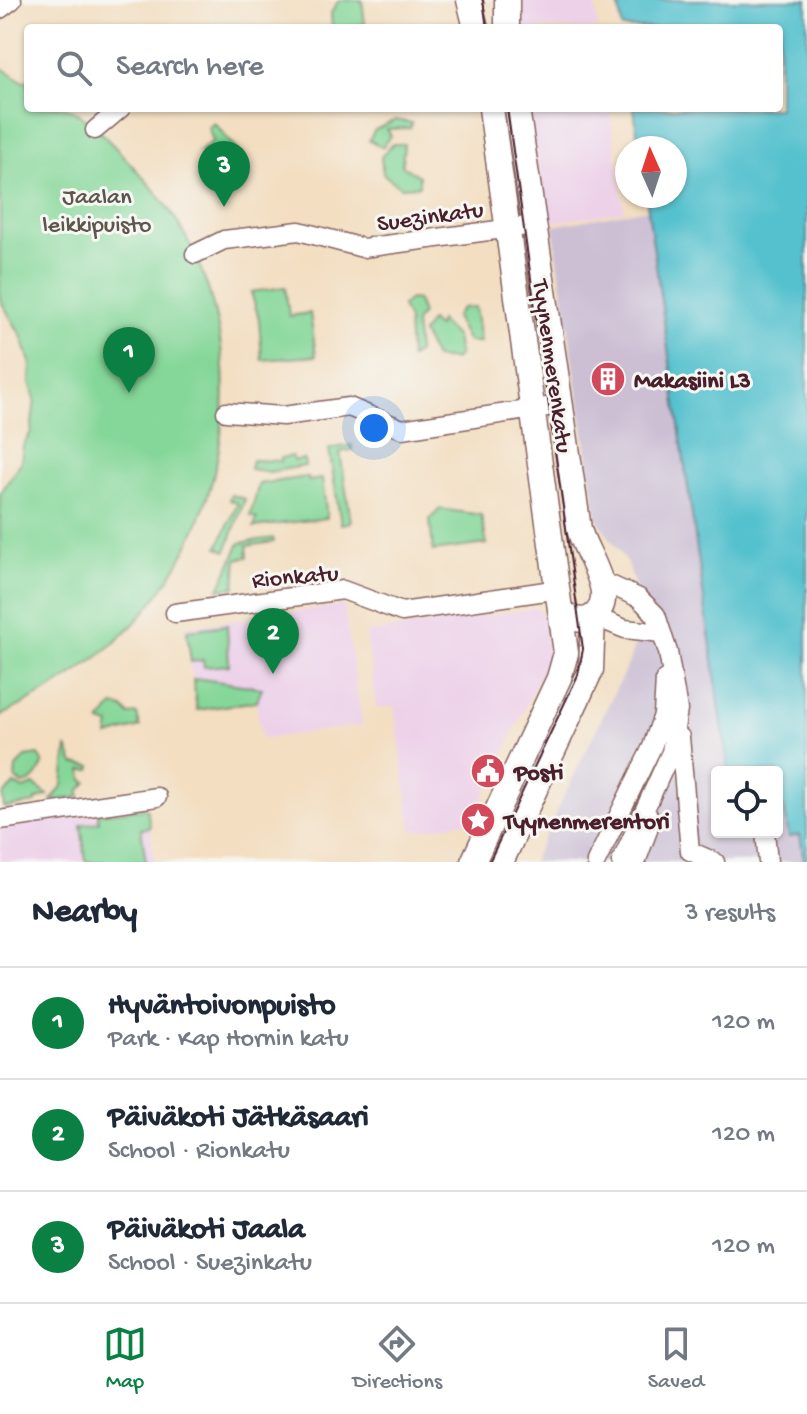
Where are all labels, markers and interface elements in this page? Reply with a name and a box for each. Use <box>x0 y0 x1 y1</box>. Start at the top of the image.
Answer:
search box <box>24 24 783 112</box>
icon: search <box>52 46 96 90</box>
text: Search here <box>116 51 264 86</box>
north arrow <box>615 136 687 208</box>
pin: 3 <box>198 141 250 207</box>
park label: Jaalan leikkipuisto <box>43 184 151 241</box>
street label: Suezinkatu <box>375 197 486 240</box>
street label: Tyynenmerenkatu <box>524 276 577 455</box>
pin: 1 <box>103 327 155 393</box>
building icon: Makasiini L3 <box>589 360 627 398</box>
place label: Makasiini L3 <box>634 368 751 397</box>
your location <box>354 408 394 448</box>
street label: Rionkatu <box>251 560 340 597</box>
pin: 2 <box>247 608 299 674</box>
public building icon: Posti <box>469 752 507 790</box>
place label: Posti <box>512 760 564 789</box>
map controls <box>711 766 783 838</box>
button: locate <box>711 766 783 838</box>
place icon: Tyynenmerentori <box>459 801 497 839</box>
place label: Tyynenmerentori <box>502 809 670 838</box>
text: Nearby <box>32 894 137 934</box>
text: 3 results <box>685 899 775 930</box>
text: Hyväntoivonpuisto <box>108 990 336 1025</box>
text: 1 <box>53 1008 63 1039</box>
text: 120 m <box>712 1008 775 1039</box>
text: Park · Kap Hornin katu <box>108 1025 349 1056</box>
text: Päiväkoti Jätkäsaari <box>108 1102 369 1137</box>
text: 2 <box>52 1120 64 1151</box>
text: 120 m <box>712 1120 775 1151</box>
text: School · Rionkatu <box>108 1137 290 1168</box>
text: Päiväkoti Jaala <box>108 1214 305 1249</box>
text: 3 <box>51 1232 65 1263</box>
text: 120 m <box>712 1232 775 1263</box>
text: School · Suezinkatu <box>108 1249 312 1280</box>
tab: Map <box>103 1322 147 1396</box>
tab: Directions <box>353 1322 442 1396</box>
tab: Saved <box>648 1322 704 1396</box>

